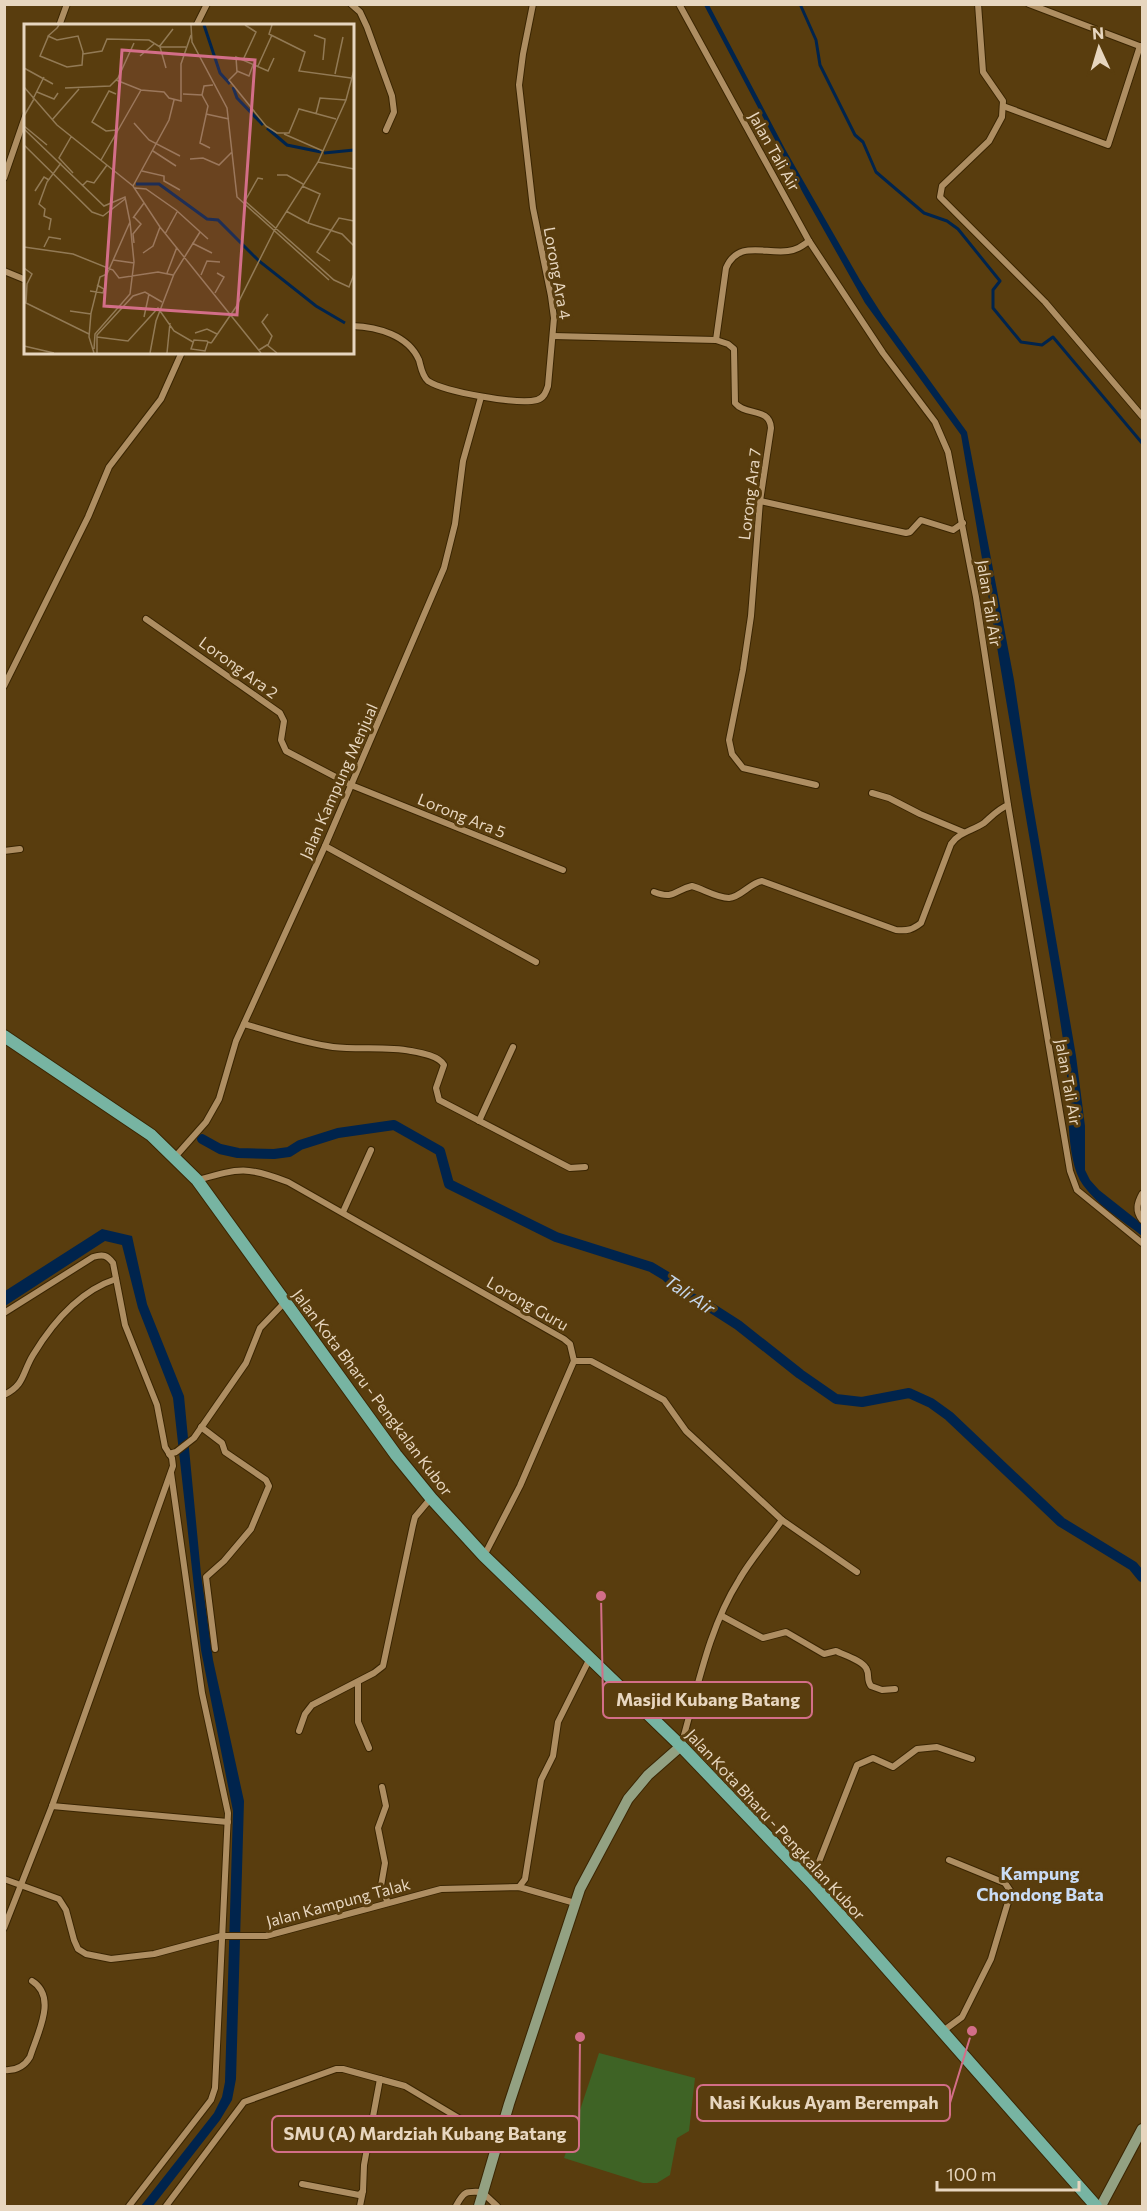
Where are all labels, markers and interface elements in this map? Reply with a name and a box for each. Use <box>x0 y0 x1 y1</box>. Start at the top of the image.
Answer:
north arrow <box>1069 18 1129 78</box>
text: N <box>1091 23 1105 42</box>
inset map <box>24 24 354 354</box>
street label: Jalan Tali Air <box>745 108 805 194</box>
street label: Lorong Ara 4 <box>541 225 576 321</box>
street label: Lorong Ara 7 <box>734 447 764 541</box>
street label: Jalan Tali Air <box>974 558 1006 648</box>
street label: Lorong Ara 2 <box>196 632 282 702</box>
street label: Jalan Kampung Menjual <box>295 700 381 862</box>
street label: Lorong Ara 5 <box>415 789 509 841</box>
street label: Jalan Tali Air <box>1052 1037 1086 1127</box>
water label: Tali Air <box>661 1269 720 1319</box>
street label: Lorong Guru <box>484 1272 572 1334</box>
street label: Jalan Kota Bharu - Pengkalan Kubor <box>289 1285 457 1500</box>
callout: Masjid Kubang Batang <box>603 1682 812 1718</box>
text: Masjid Kubang Batang <box>616 1688 800 1710</box>
street label: Jalan Kota Bharu - Pengkalan Kubor <box>682 1725 870 1924</box>
district label: Kampung Chondong Bata <box>976 1862 1104 1905</box>
street label: Jalan Kampung Talak <box>264 1874 412 1930</box>
callout: Nasi Kukus Ayam Berempah <box>697 2085 950 2121</box>
text: Nasi Kukus Ayam Berempah <box>709 2091 939 2113</box>
callout: SMU (A) Mardziah Kubang Batang <box>272 2116 579 2152</box>
text: SMU (A) Mardziah Kubang Batang <box>284 2122 567 2144</box>
scale bar <box>937 2154 1080 2192</box>
text: 100 m <box>946 2163 996 2185</box>

